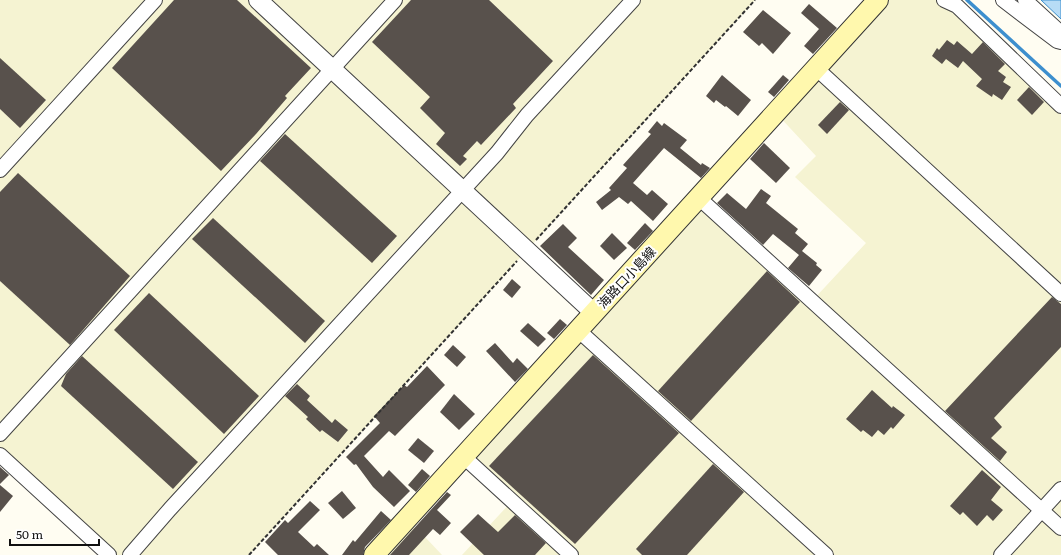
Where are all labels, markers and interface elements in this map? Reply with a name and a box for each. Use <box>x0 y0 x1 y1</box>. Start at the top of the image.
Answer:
street label: 海路口小島線 <box>592 242 660 312</box>
scale bar <box>10 521 99 547</box>
text: 50 m <box>16 525 43 543</box>

